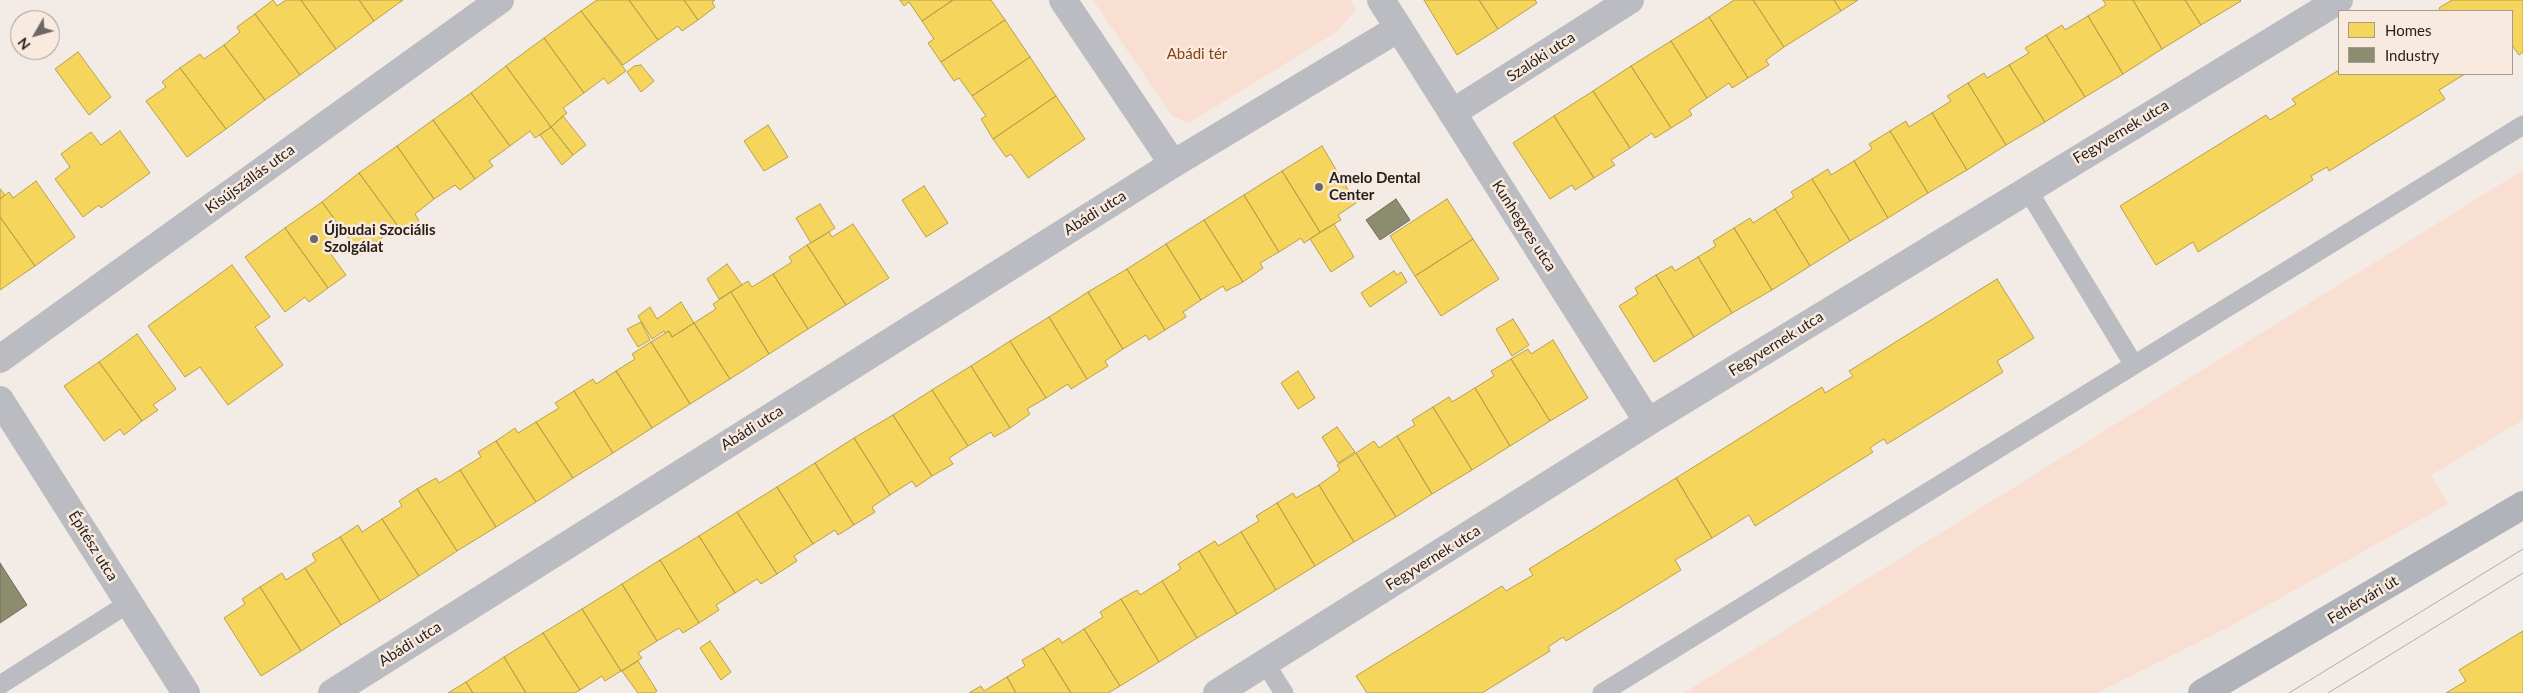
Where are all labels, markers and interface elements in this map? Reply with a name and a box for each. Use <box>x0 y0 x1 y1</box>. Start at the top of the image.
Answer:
north arrow <box>10 10 60 60</box>
legend <box>2338 10 2513 75</box>
text: Homes <box>2385 21 2431 39</box>
street label: Szalóki utca <box>1504 28 1578 86</box>
text: N <box>14 34 34 53</box>
park label: Abádi tér <box>1167 45 1227 63</box>
text: Industry <box>2385 46 2439 64</box>
street label: Fegyvernek utca <box>2070 96 2172 168</box>
street label: Kisújszállás utca <box>202 141 298 217</box>
place label: Amelo Dental Center <box>1329 169 1421 204</box>
street label: Kunhegyes utca <box>1488 177 1560 275</box>
marker: Amelo Dental Center <box>1313 181 1325 193</box>
street label: Abádi utca <box>1060 187 1130 239</box>
place label: Újbudai Szociális Szolgálat <box>324 221 436 256</box>
marker: Újbudai Szociális Szolgálat <box>308 233 320 245</box>
street label: Fegyvernek utca <box>1725 308 1827 380</box>
street label: Abádi utca <box>717 402 787 454</box>
street label: Építész utca <box>64 508 122 584</box>
street label: Fegyvernek utca <box>1382 522 1484 594</box>
street label: Fehérvári út <box>2324 572 2402 628</box>
street label: Abádi utca <box>375 618 445 670</box>

